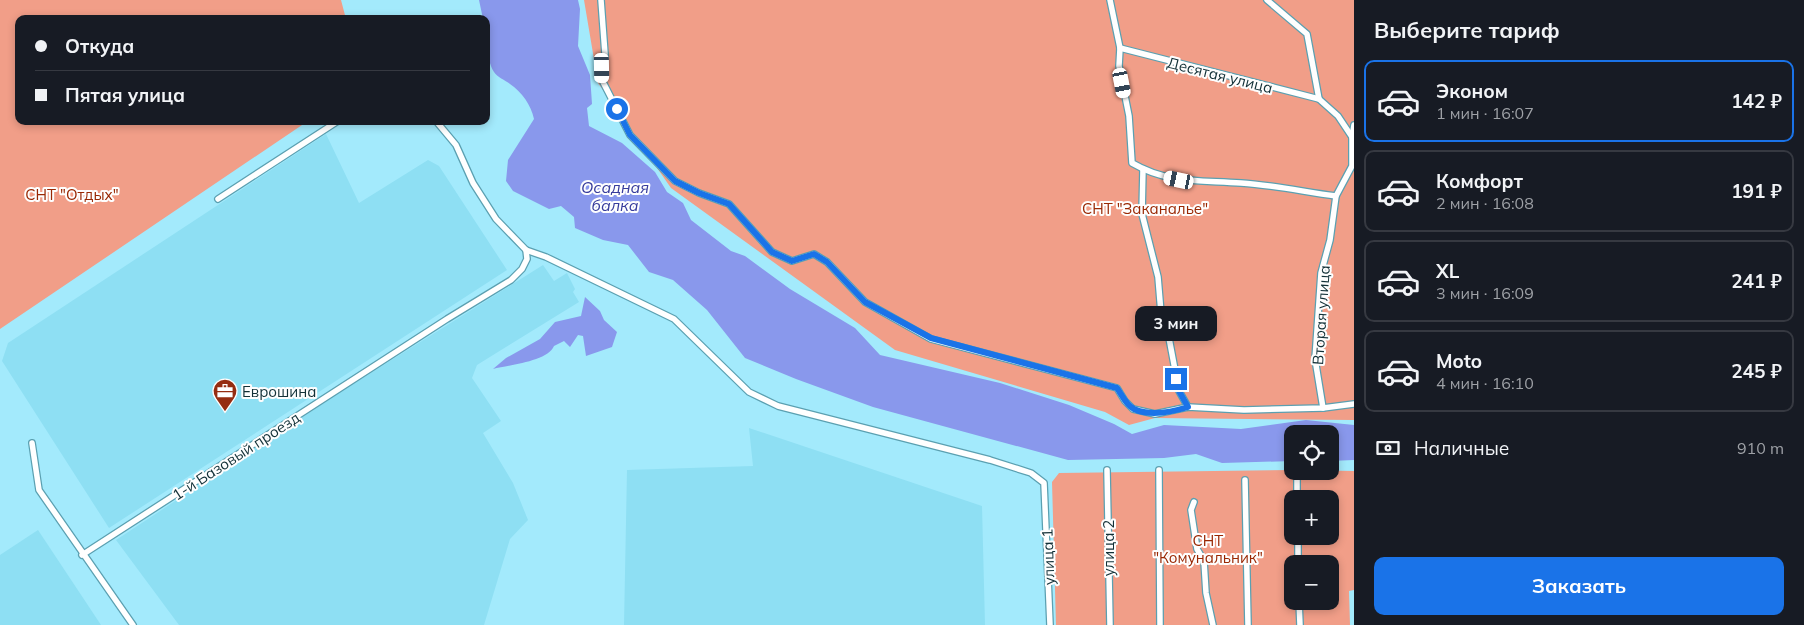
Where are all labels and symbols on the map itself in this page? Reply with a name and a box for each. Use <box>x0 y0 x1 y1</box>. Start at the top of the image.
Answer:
car <box>594 53 609 83</box>
street label: Десятая улица <box>1165 53 1275 97</box>
car <box>1111 67 1132 99</box>
route start <box>606 98 628 120</box>
car <box>1162 170 1195 190</box>
water label: Осадная балка <box>581 177 649 215</box>
park label: СНТ "Отдых" <box>25 185 119 204</box>
park label: СНТ "Заканалье" <box>1082 199 1208 218</box>
street label: Вторая улица <box>1308 265 1334 365</box>
callout: 3 мин <box>1135 306 1217 342</box>
route end <box>1165 368 1187 390</box>
office icon: Еврошина <box>212 378 238 412</box>
place label: Еврошина <box>242 382 316 401</box>
street label: 1-й Базовый проезд <box>169 408 303 504</box>
street label: улица 2 <box>1099 520 1118 576</box>
street label: улица 1 <box>1038 528 1058 586</box>
park label: СНТ "Комунальник" <box>1153 531 1263 567</box>

